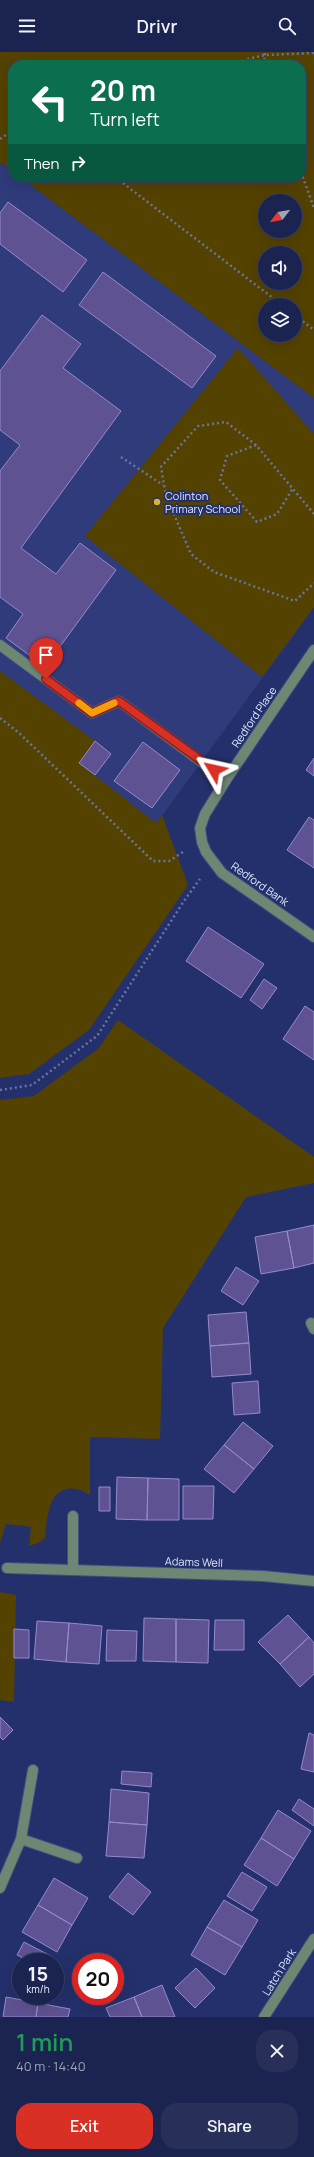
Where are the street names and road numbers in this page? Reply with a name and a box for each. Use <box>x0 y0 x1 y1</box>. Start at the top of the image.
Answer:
street label: Redford Place <box>228 683 280 750</box>
street label: Redford Bank <box>228 858 293 909</box>
street label: Adams Well <box>165 1553 223 1570</box>
street label: Latch Park <box>258 1945 299 1998</box>

